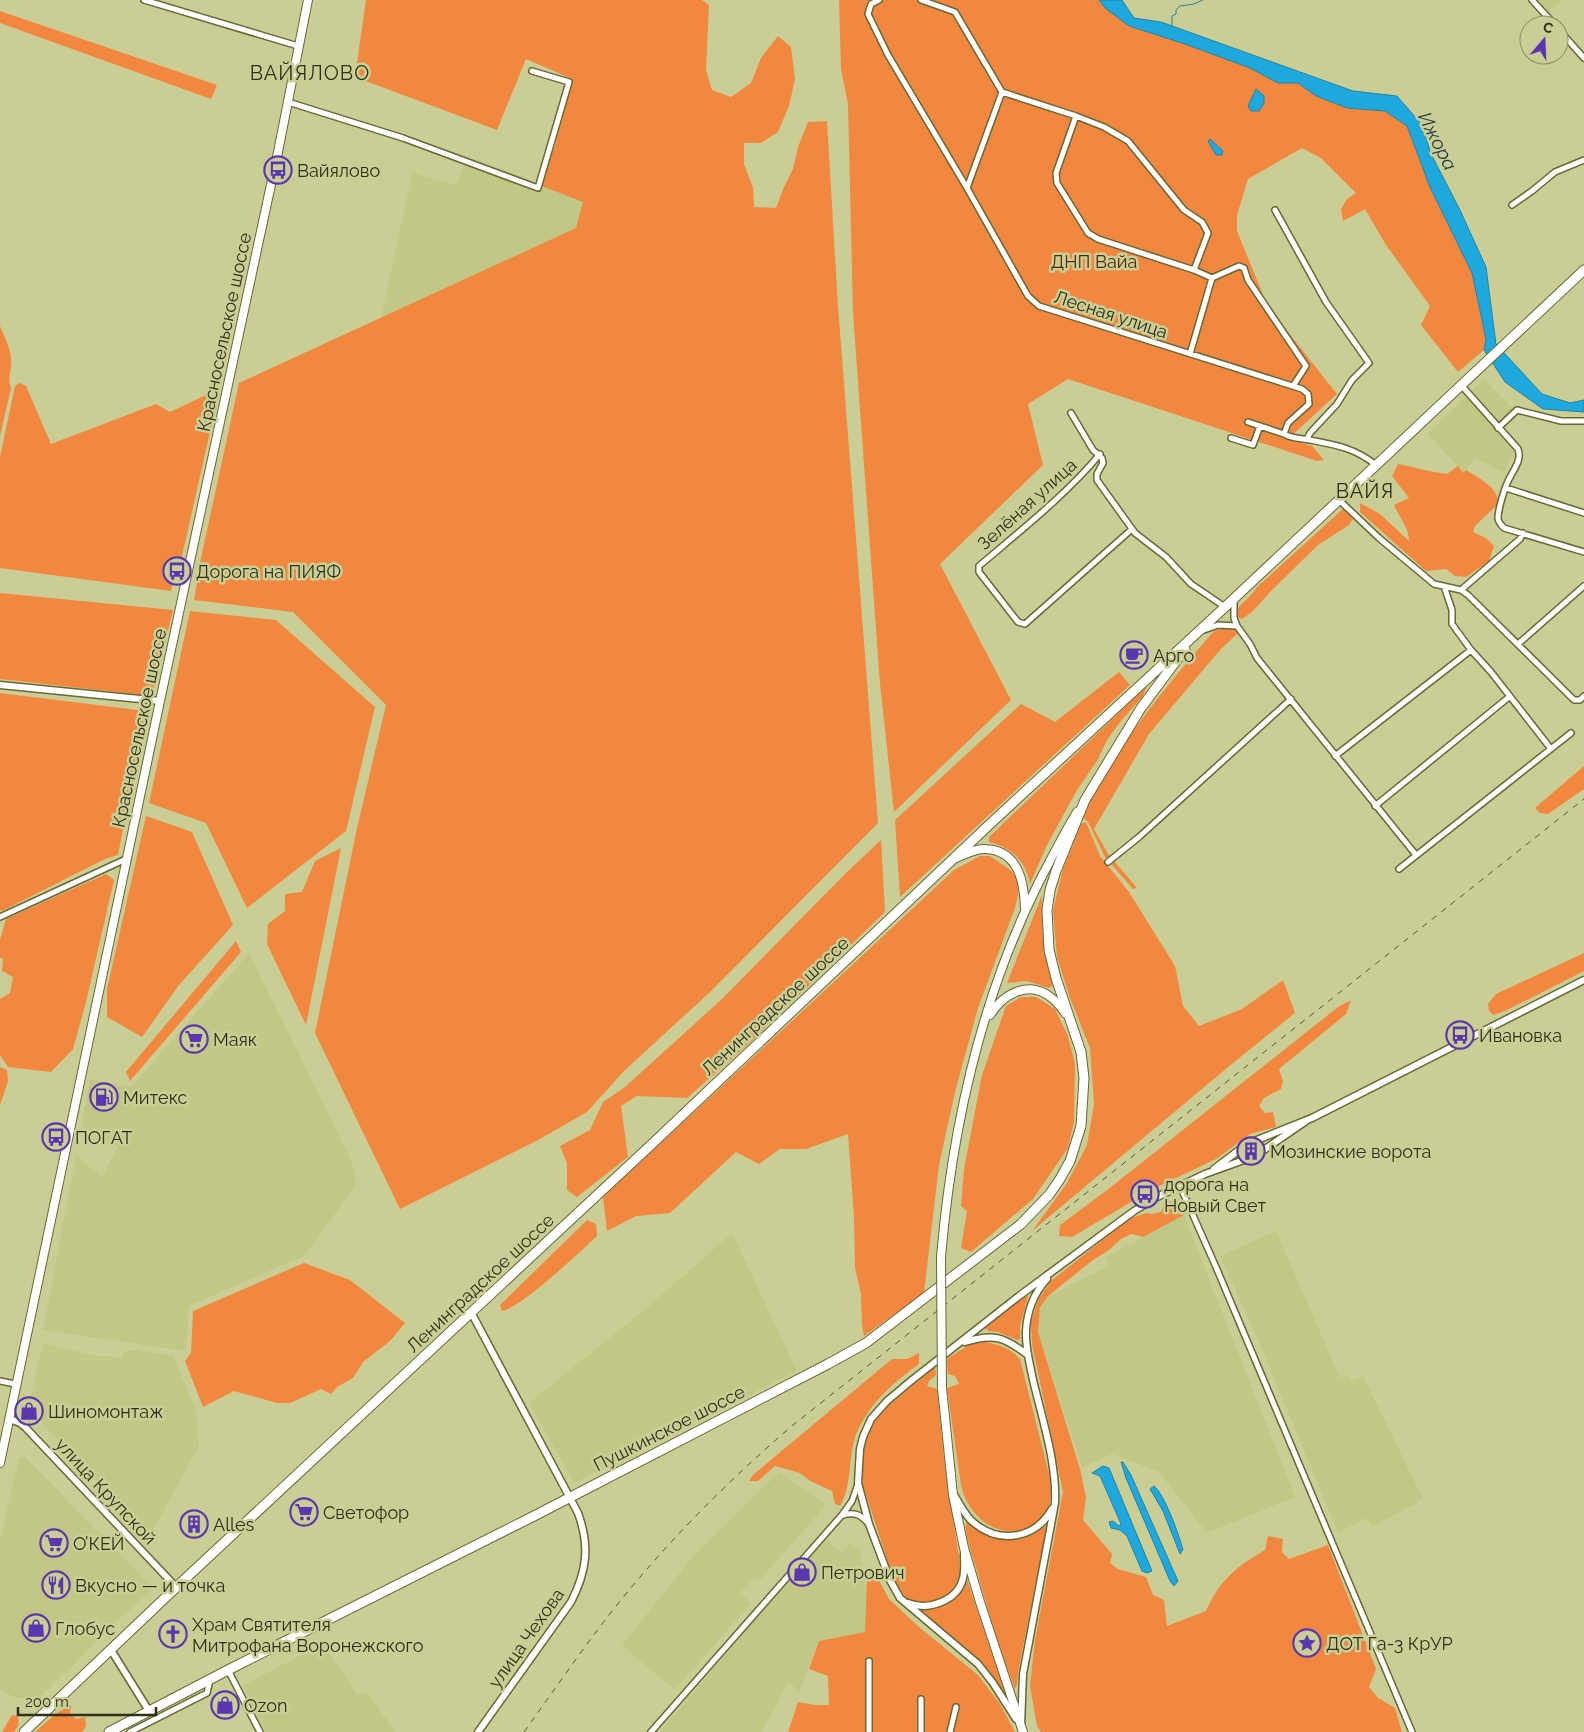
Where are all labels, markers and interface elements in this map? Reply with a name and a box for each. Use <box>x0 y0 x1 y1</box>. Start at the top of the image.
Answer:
north arrow <box>1519 15 1569 65</box>
text: С <box>1541 19 1556 37</box>
district label: ВАЙЯЛОВО <box>250 61 370 85</box>
water label: Ижора <box>1414 108 1462 174</box>
bus stop icon: Вайялово <box>263 155 293 185</box>
place label: Вайялово <box>297 160 380 181</box>
street label: Красносельское шоссе <box>193 230 255 433</box>
park label: ДНП Вайа <box>1051 251 1137 272</box>
street label: Лесная улица <box>1052 286 1170 342</box>
street label: Зелёная улица <box>973 454 1081 554</box>
district label: ВАЙЯ <box>1336 479 1394 503</box>
bus stop icon: Дорога на ПИЯФ <box>162 556 192 586</box>
place label: Дорога на ПИЯФ <box>196 561 341 582</box>
street label: Красносельское шоссе <box>108 626 170 829</box>
cafe icon: Арго <box>1119 640 1149 670</box>
place label: Арго <box>1153 645 1195 666</box>
street label: Ленинградское шоссе <box>697 932 853 1080</box>
bus stop icon: Ивановка <box>1445 1020 1475 1050</box>
supermarket icon: Маяк <box>179 1024 209 1054</box>
place label: Ивановка <box>1479 1025 1562 1046</box>
place label: Маяк <box>213 1029 257 1050</box>
fuel station icon: Митекс <box>89 1082 119 1112</box>
place label: Митекс <box>123 1087 188 1108</box>
bus stop icon: ПОГАТ <box>41 1122 71 1152</box>
place label: ПОГАТ <box>75 1127 133 1148</box>
building icon: Мозинские ворота <box>1236 1136 1266 1166</box>
place label: Мозинские ворота <box>1270 1141 1431 1162</box>
place label: дорога на Новый Свет <box>1164 1174 1267 1216</box>
bus stop icon: дорога на Новый Свет <box>1130 1179 1160 1209</box>
street label: Ленинградское шоссе <box>402 1209 558 1357</box>
street label: Пушкинское шоссе <box>590 1380 749 1475</box>
shop icon: Шиномонтаж <box>14 1396 44 1426</box>
place label: Шиномонтаж <box>48 1401 163 1422</box>
street label: улица Крупской <box>51 1433 161 1549</box>
supermarket icon: Светофор <box>289 1497 319 1527</box>
place label: Светофор <box>323 1502 409 1523</box>
building icon: Alles <box>179 1509 209 1539</box>
place label: Alles <box>213 1514 255 1535</box>
supermarket icon: О’КЕЙ <box>39 1528 69 1558</box>
place label: О’КЕЙ <box>73 1533 125 1554</box>
shop icon: Петрович <box>787 1557 817 1587</box>
place label: Петрович <box>821 1562 904 1583</box>
restaurant icon: Вкусно — и точка <box>41 1570 71 1600</box>
place label: Вкусно — и точка <box>75 1575 225 1596</box>
street label: улица Чехова <box>484 1584 568 1692</box>
shop icon: Глобус <box>21 1613 51 1643</box>
place label: Храм Святителя Митрофана Воронежского <box>192 1614 424 1656</box>
place label: Глобус <box>55 1618 115 1639</box>
church icon: Храм Святителя Митрофана Воронежского <box>158 1619 188 1649</box>
place icon: ДОТ Га-3 КрУР <box>1292 1628 1322 1658</box>
place label: ДОТ Га-3 КрУР <box>1326 1633 1453 1654</box>
scale bar <box>18 1684 155 1716</box>
shop icon: Ozon <box>210 1690 240 1720</box>
text: 200 m <box>25 1693 69 1711</box>
place label: Ozon <box>244 1695 287 1716</box>

